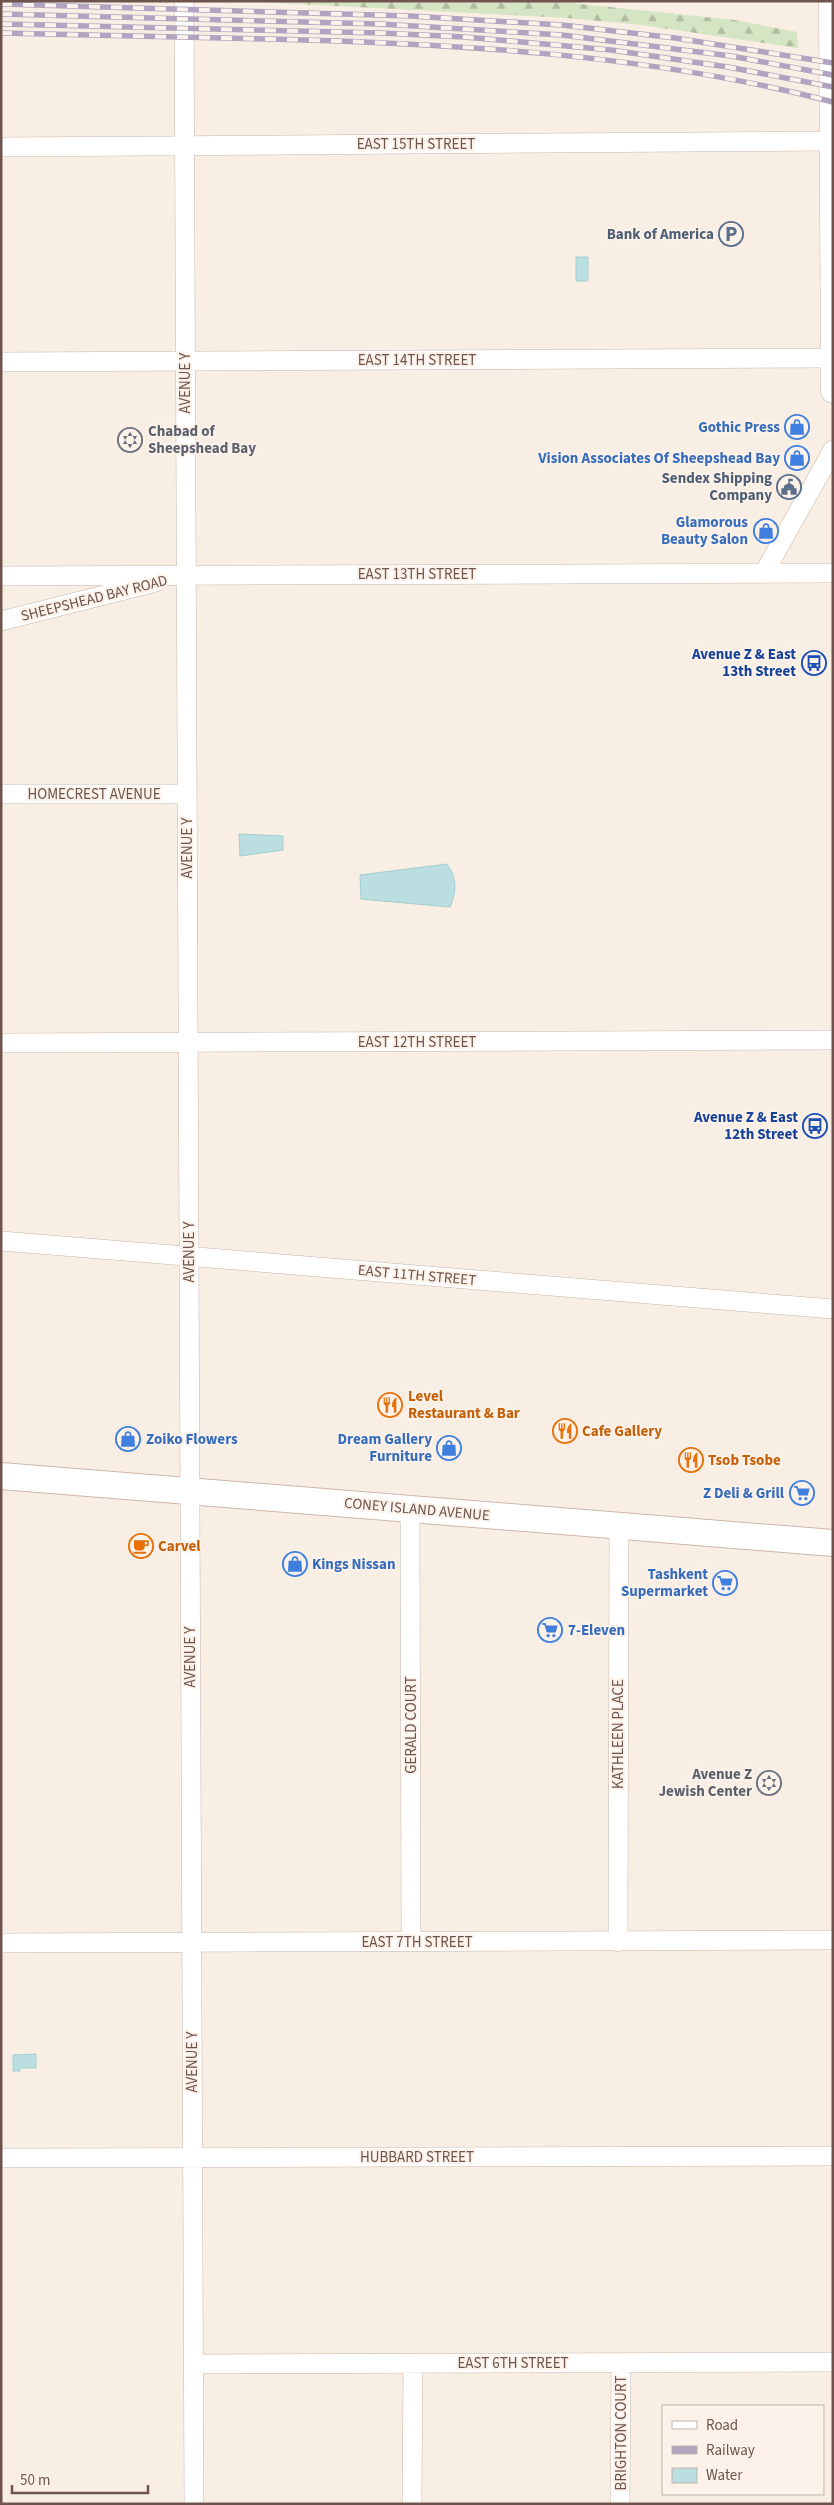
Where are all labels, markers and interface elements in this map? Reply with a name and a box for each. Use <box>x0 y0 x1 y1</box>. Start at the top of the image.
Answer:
street label: EAST 15TH STREET <box>357 134 475 155</box>
parking icon: Bank of America <box>718 221 744 247</box>
place label: Bank of America <box>607 224 714 245</box>
street label: EAST 14TH STREET <box>358 350 476 371</box>
street label: AVENUE Y <box>175 352 196 414</box>
shop icon: Gothic Press <box>784 414 810 440</box>
place label: Gothic Press <box>698 417 780 438</box>
place label: Chabad of Sheepshead Bay <box>148 421 256 459</box>
synagogue icon: Chabad of Sheepshead Bay <box>117 427 143 453</box>
shop icon: Vision Associates Of Sheepshead Bay <box>784 445 810 471</box>
place label: Vision Associates Of Sheepshead Bay <box>537 448 780 469</box>
place label: Sendex Shipping Company <box>662 468 772 506</box>
public building icon: Sendex Shipping Company <box>776 474 802 500</box>
place label: Glamorous Beauty Salon <box>661 512 748 550</box>
shop icon: Glamorous Beauty Salon <box>753 518 779 544</box>
street label: EAST 13TH STREET <box>358 564 476 585</box>
street label: SHEEPSHEAD BAY ROAD <box>19 570 170 627</box>
place label: Avenue Z & East 13th Street <box>691 644 796 682</box>
bus stop icon: Avenue Z & East 13th Street <box>801 650 827 676</box>
street label: HOMECREST AVENUE <box>27 784 161 805</box>
street label: AVENUE Y <box>177 817 198 879</box>
street label: EAST 12TH STREET <box>358 1032 476 1053</box>
place label: Avenue Z & East 12th Street <box>693 1107 798 1145</box>
bus stop icon: Avenue Z & East 12th Street <box>802 1113 828 1139</box>
street label: AVENUE Y <box>179 1221 200 1283</box>
street label: EAST 11TH STREET <box>357 1260 477 1291</box>
place label: Level Restaurant & Bar <box>408 1386 520 1424</box>
restaurant icon: Level Restaurant & Bar <box>377 1392 403 1418</box>
restaurant icon: Cafe Gallery <box>552 1418 578 1444</box>
place label: Cafe Gallery <box>582 1421 662 1442</box>
shop icon: Zoiko Flowers <box>115 1426 141 1452</box>
place label: Zoiko Flowers <box>146 1429 238 1450</box>
place label: Dream Gallery Furniture <box>338 1429 432 1467</box>
shop icon: Dream Gallery Furniture <box>436 1435 462 1461</box>
restaurant icon: Tsob Tsobe <box>678 1447 704 1473</box>
place label: Tsob Tsobe <box>708 1450 781 1471</box>
supermarket icon: Z Deli & Grill <box>789 1480 815 1506</box>
place label: Z Deli & Grill <box>703 1483 785 1504</box>
street label: CONEY ISLAND AVENUE <box>343 1493 491 1526</box>
cafe icon: Carvel <box>128 1533 154 1559</box>
place label: Carvel <box>158 1536 201 1557</box>
shop icon: Kings Nissan <box>282 1551 308 1577</box>
place label: Kings Nissan <box>312 1554 395 1575</box>
place label: Tashkent Supermarket <box>621 1564 708 1602</box>
supermarket icon: Tashkent Supermarket <box>712 1570 738 1596</box>
supermarket icon: 7-Eleven <box>537 1617 563 1643</box>
place label: 7-Eleven <box>568 1620 625 1641</box>
street label: AVENUE Y <box>180 1626 201 1688</box>
street label: GERALD COURT <box>401 1676 422 1774</box>
street label: KATHLEEN PLACE <box>608 1679 629 1789</box>
place label: Avenue Z Jewish Center <box>658 1764 752 1802</box>
synagogue icon: Avenue Z Jewish Center <box>756 1770 782 1796</box>
street label: EAST 7TH STREET <box>361 1932 473 1953</box>
street label: AVENUE Y <box>182 2031 203 2093</box>
street label: HUBBARD STREET <box>360 2147 474 2168</box>
street label: EAST 6TH STREET <box>457 2353 569 2374</box>
street label: BRIGHTON COURT <box>611 2376 632 2490</box>
legend <box>662 2405 824 2495</box>
text: Road <box>706 2415 738 2436</box>
text: Railway <box>706 2440 755 2461</box>
scale bar <box>12 2462 149 2494</box>
text: Water <box>706 2465 743 2486</box>
text: 50 m <box>20 2470 50 2491</box>

